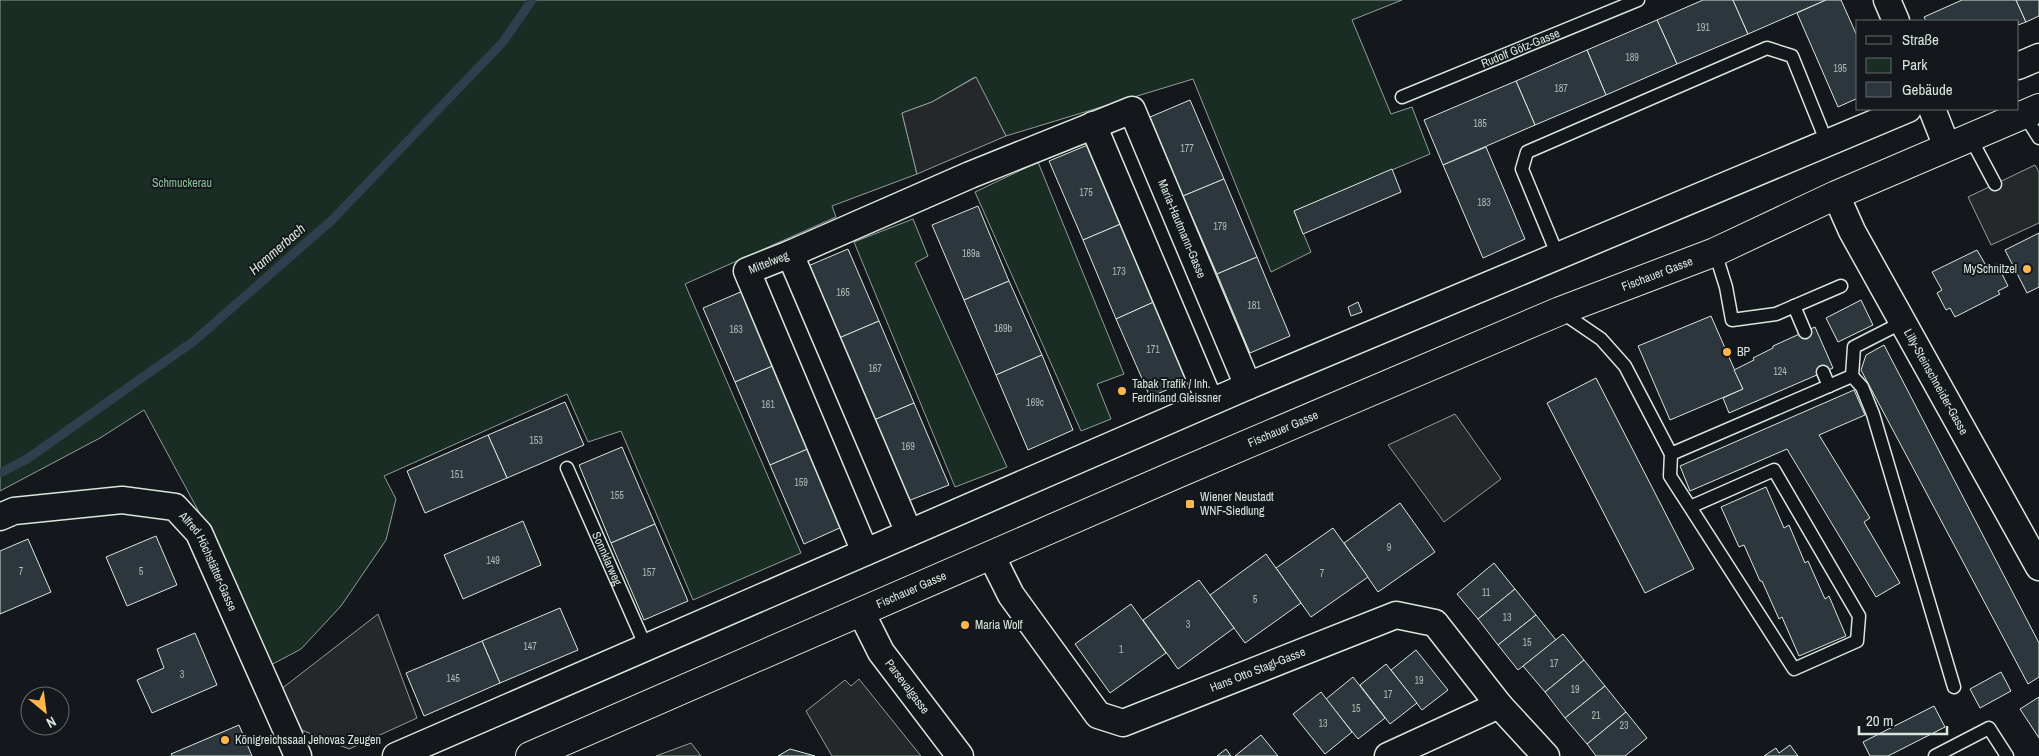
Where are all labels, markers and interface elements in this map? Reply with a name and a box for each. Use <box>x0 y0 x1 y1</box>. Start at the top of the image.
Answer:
legend <box>1856 20 2019 110</box>
house number: 191 <box>1696 21 1710 34</box>
street label: Rudolf Götz-Gasse <box>1479 25 1562 72</box>
text: Straße <box>1902 29 1939 50</box>
house number: 189 <box>1625 51 1639 64</box>
text: Park <box>1902 54 1928 75</box>
house number: 195 <box>1833 62 1847 75</box>
text: Gebäude <box>1902 79 1953 100</box>
house number: 187 <box>1554 82 1568 95</box>
house number: 185 <box>1473 117 1487 130</box>
house number: 177 <box>1180 142 1194 155</box>
park label: Schmuckerau <box>152 175 212 191</box>
street label: Maria-Hautmann-Gasse <box>1154 177 1210 281</box>
house number: 175 <box>1079 186 1093 199</box>
house number: 183 <box>1477 196 1491 209</box>
water label: Hammerbach <box>245 220 309 278</box>
house number: 179 <box>1213 220 1227 233</box>
street label: Mittelweg <box>746 247 792 278</box>
house number: 169a <box>962 247 981 260</box>
street label: Fischauer Gasse <box>1619 253 1695 295</box>
place label: MySchnitzel <box>1963 261 2017 277</box>
marker: MySchnitzel <box>2021 263 2033 275</box>
house number: 173 <box>1112 265 1126 278</box>
house number: 165 <box>836 286 850 299</box>
house number: 181 <box>1247 299 1261 312</box>
house number: 169b <box>994 322 1013 335</box>
house number: 163 <box>729 323 743 336</box>
street label: Lilly-Steinschneider-Gasse <box>1900 326 1972 438</box>
house number: 171 <box>1146 343 1160 356</box>
place label: BP <box>1737 344 1751 360</box>
marker: BP <box>1721 346 1733 358</box>
house number: 167 <box>868 362 882 375</box>
house number: 124 <box>1773 365 1787 378</box>
place label: Tabak Trafik / Inh. Ferdinand Gleissner <box>1132 376 1222 406</box>
marker: Tabak Trafik / Inh. Ferdinand Gleissner <box>1116 385 1128 397</box>
house number: 169c <box>1026 396 1044 409</box>
house number: 161 <box>761 398 775 411</box>
street label: Fischauer Gasse <box>1245 407 1321 451</box>
house number: 153 <box>529 434 543 447</box>
house number: 169 <box>901 440 915 453</box>
house number: 151 <box>450 468 464 481</box>
house number: 159 <box>794 476 808 489</box>
house number: 155 <box>610 489 624 502</box>
place label: Wiener Neustadt WNF-Siedlung <box>1200 489 1274 519</box>
marker: Wiener Neustadt WNF-Siedlung <box>1184 498 1196 510</box>
street label: Alfred Höchstätter-Gasse <box>175 508 241 614</box>
street label: Sonnklarweg <box>588 529 626 588</box>
house number: 9 <box>1387 541 1392 554</box>
house number: 149 <box>486 554 500 567</box>
house number: 7 <box>19 565 24 578</box>
house number: 5 <box>139 565 144 578</box>
house number: 157 <box>642 566 656 579</box>
street label: Fischauer Gasse <box>874 567 949 612</box>
house number: 7 <box>1320 567 1325 580</box>
house number: 11 <box>1482 586 1491 599</box>
house number: 5 <box>1253 593 1258 606</box>
house number: 13 <box>1502 611 1512 624</box>
place label: Maria Wolf <box>975 617 1023 633</box>
house number: 3 <box>1186 618 1191 631</box>
marker: Maria Wolf <box>959 619 971 631</box>
house number: 15 <box>1522 636 1532 649</box>
house number: 147 <box>523 640 537 653</box>
house number: 1 <box>1119 643 1124 656</box>
street label: Hans Otto Stagl-Gasse <box>1208 644 1308 696</box>
street label: Parsevalgasse <box>881 656 933 717</box>
house number: 17 <box>1549 657 1559 670</box>
house number: 3 <box>180 668 185 681</box>
house number: 145 <box>446 672 460 685</box>
house number: 19 <box>1414 674 1424 687</box>
house number: 19 <box>1570 683 1580 696</box>
north arrow <box>20 686 70 736</box>
house number: 17 <box>1383 688 1393 701</box>
house number: 15 <box>1351 702 1361 715</box>
scale bar <box>1859 704 1946 736</box>
house number: 21 <box>1591 709 1601 722</box>
text: 20 m <box>1866 710 1893 731</box>
text: N <box>43 712 59 732</box>
house number: 13 <box>1318 717 1328 730</box>
house number: 23 <box>1619 719 1629 732</box>
place label: Königreichssaal Jehovas Zeugen <box>235 732 381 748</box>
marker: Königreichssaal Jehovas Zeugen <box>219 734 231 746</box>

